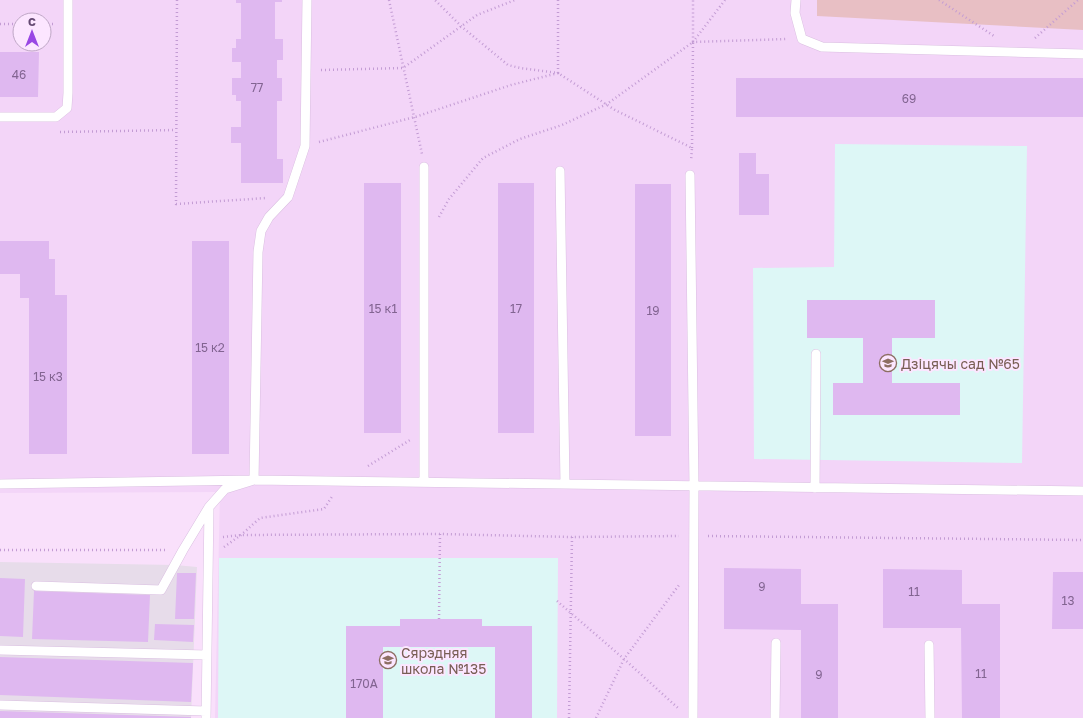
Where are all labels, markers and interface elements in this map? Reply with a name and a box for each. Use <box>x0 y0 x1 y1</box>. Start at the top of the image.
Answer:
north arrow <box>12 12 52 52</box>
text: С <box>28 15 36 28</box>
house number: 46 <box>12 67 26 82</box>
house number: 77 <box>251 80 263 95</box>
house number: 69 <box>902 91 916 106</box>
house number: 15 к1 <box>369 301 397 316</box>
house number: 17 <box>510 301 522 316</box>
house number: 19 <box>646 303 660 318</box>
house number: 15 к2 <box>195 340 225 355</box>
school or university icon: Дзіцячы сад №65 <box>878 353 898 373</box>
place label: Дзіцячы сад №65 <box>901 355 1020 372</box>
house number: 15 к3 <box>33 369 63 384</box>
house number: 9 <box>758 579 766 594</box>
house number: 11 <box>908 584 920 599</box>
house number: 13 <box>1062 593 1074 608</box>
place label: Сярэдняя школа №135 <box>401 644 486 677</box>
school or university icon: Сярэдняя школа №135 <box>378 650 398 670</box>
house number: 11 <box>975 666 987 681</box>
house number: 9 <box>815 667 823 682</box>
house number: 170А <box>350 676 378 691</box>

